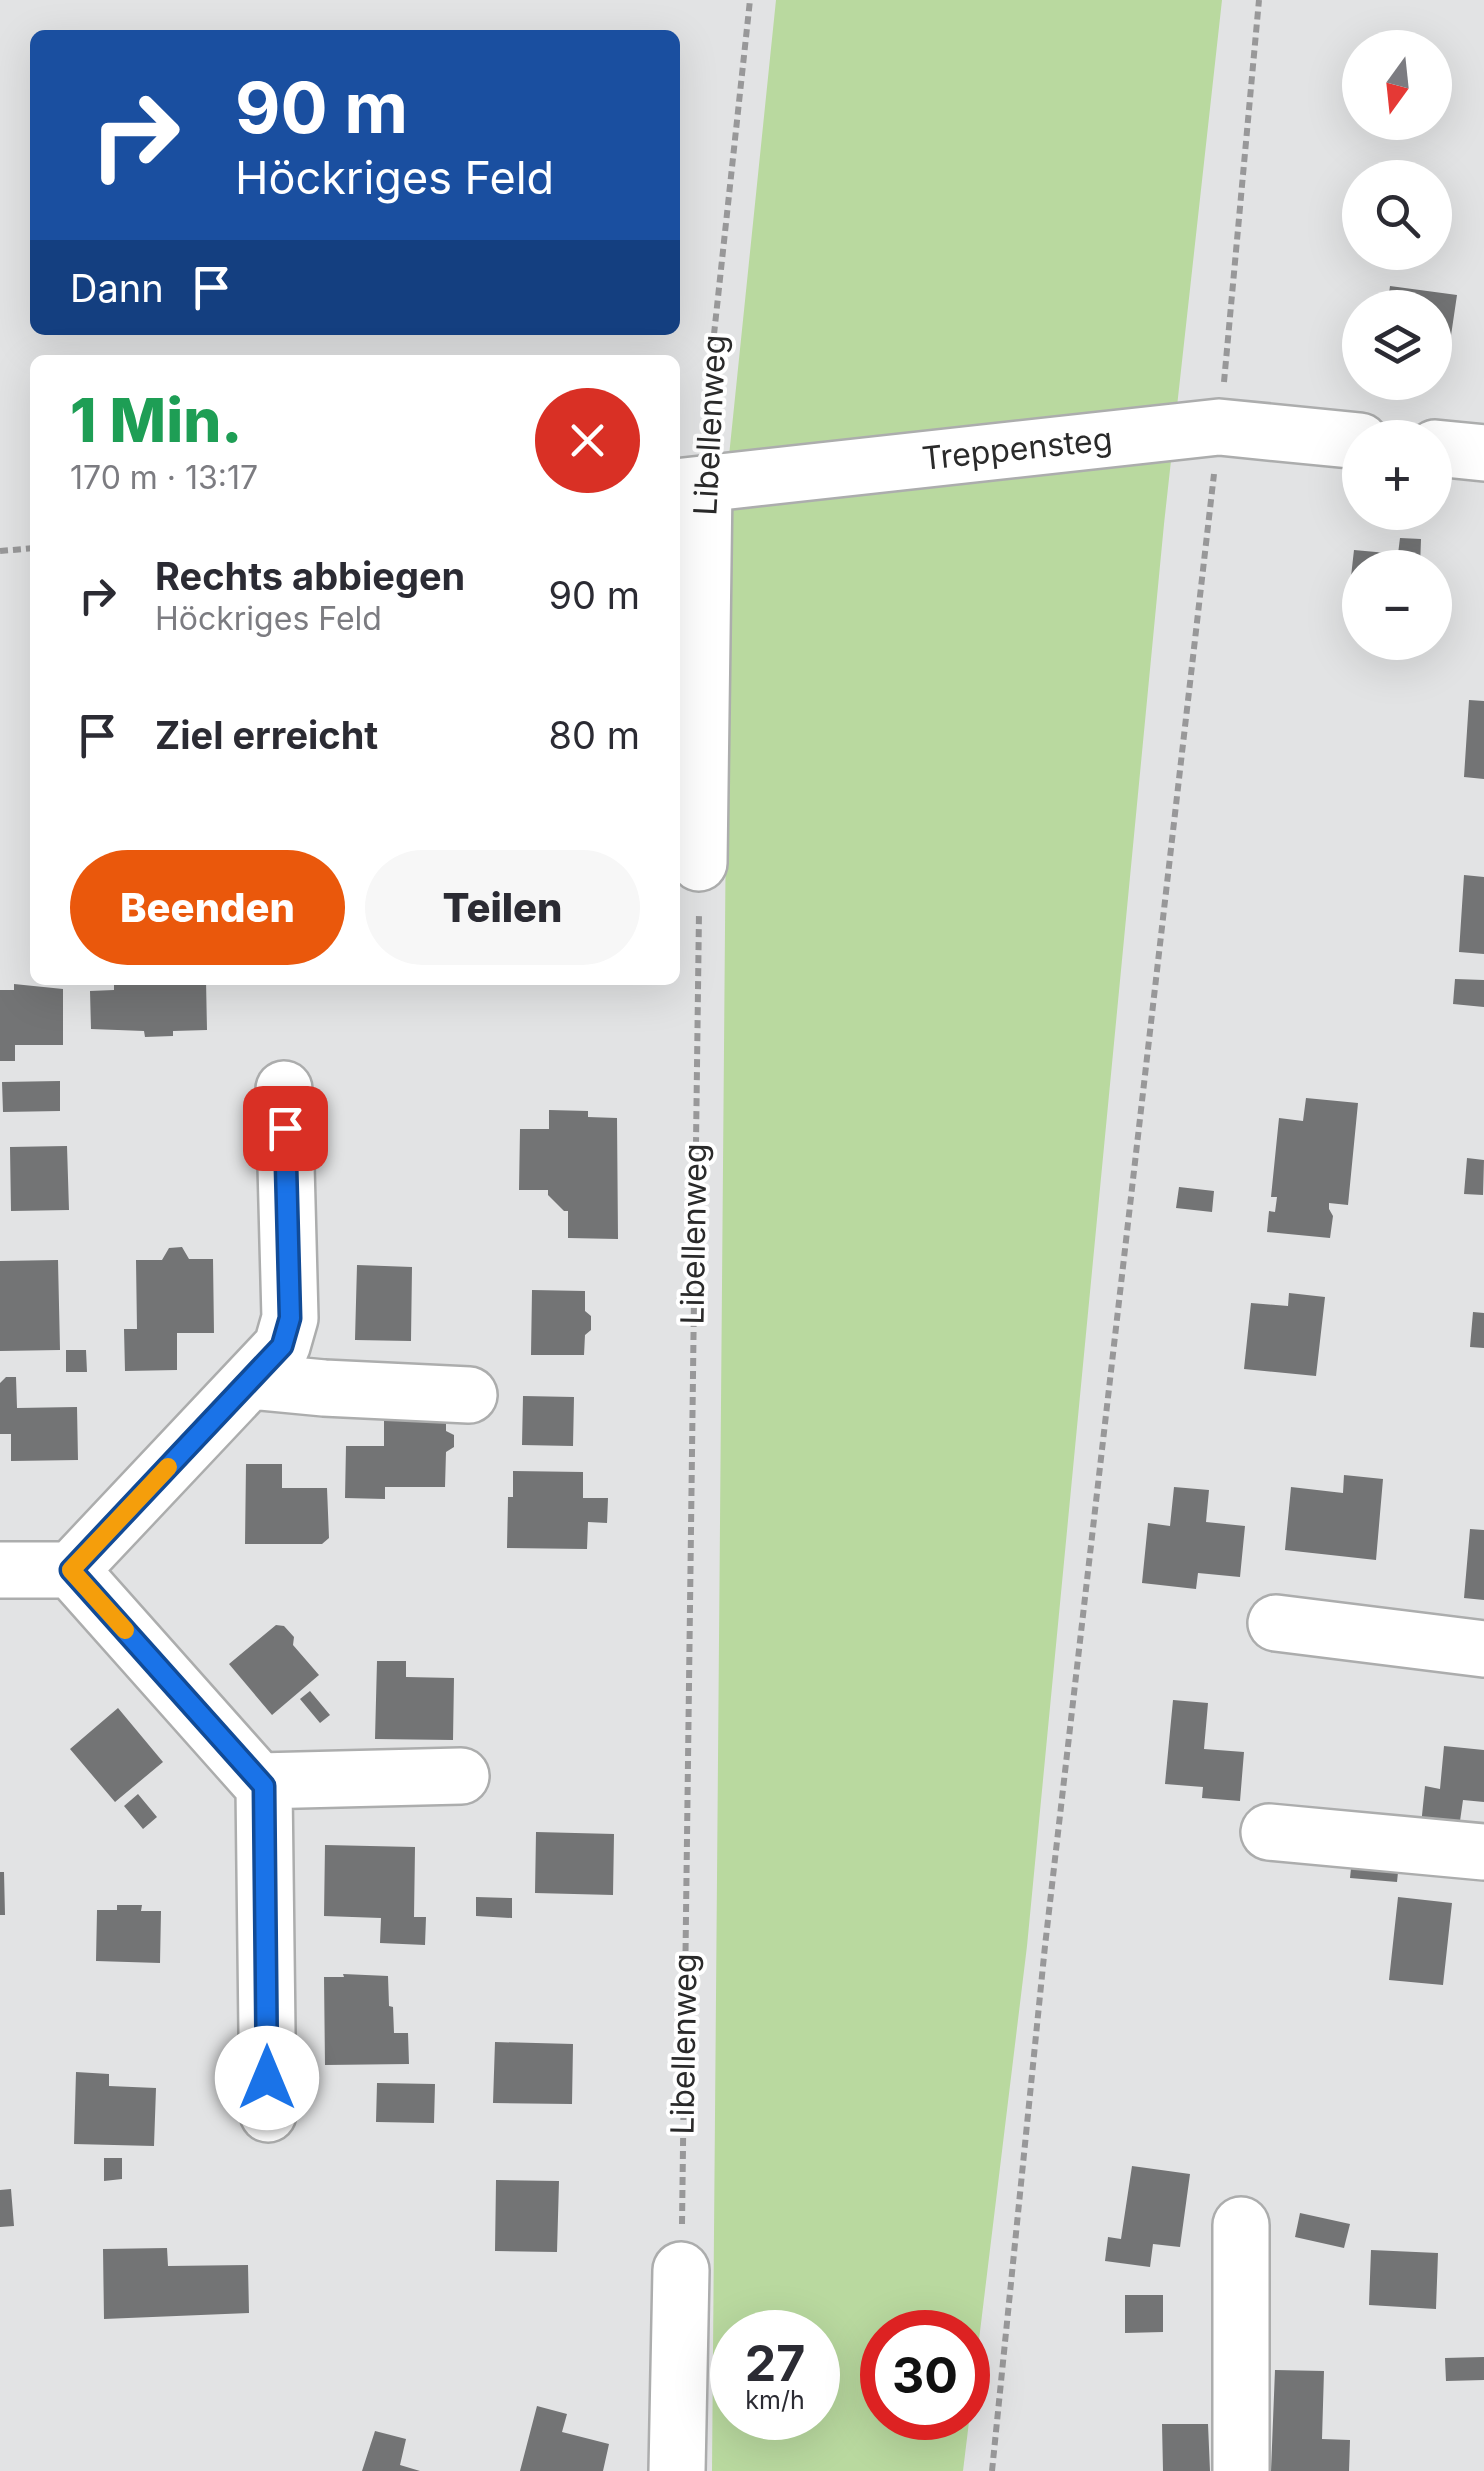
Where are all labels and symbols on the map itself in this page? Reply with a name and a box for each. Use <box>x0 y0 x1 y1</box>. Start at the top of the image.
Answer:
north arrow <box>1342 30 1452 140</box>
street label: Libellenweg <box>685 334 734 516</box>
street label: Treppensteg <box>920 419 1114 478</box>
pin <box>243 1086 328 1171</box>
street label: Libellenweg <box>672 1143 715 1325</box>
street label: Libellenweg <box>662 1953 705 2135</box>
position arrow <box>215 2026 319 2130</box>
speed limit sign: 30 <box>860 2310 990 2440</box>

